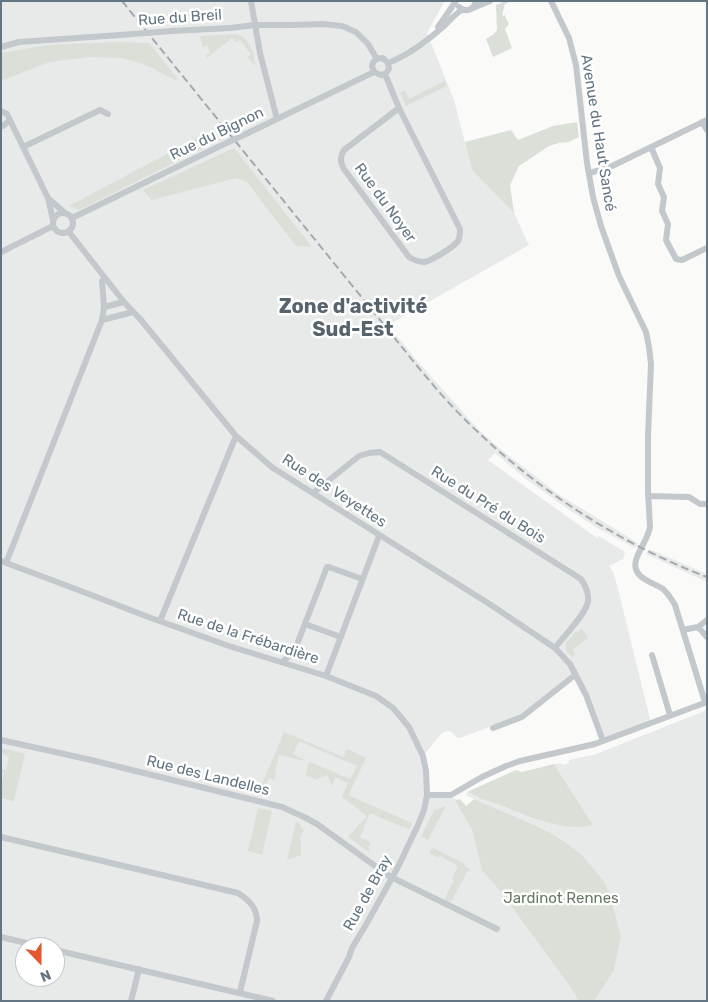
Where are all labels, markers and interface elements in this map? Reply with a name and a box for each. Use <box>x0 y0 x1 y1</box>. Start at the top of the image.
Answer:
street label: Rue du Breil <box>138 6 222 30</box>
street label: Avenue du Haut Sancé <box>577 53 619 213</box>
street label: Rue du Bignon <box>167 104 267 164</box>
street label: Rue du Noyer <box>350 160 420 246</box>
district label: Zone d'activité Sud-Est <box>279 295 427 342</box>
street label: Rue des Veyettes <box>278 451 390 531</box>
street label: Rue du Pré du Bois <box>428 463 548 547</box>
street label: Rue de la Frébardière <box>175 606 321 668</box>
street label: Rue des Landelles <box>145 752 271 800</box>
street label: Rue de Bray <box>340 852 396 934</box>
park label: Jardinot Rennes <box>503 890 619 908</box>
north arrow <box>15 937 65 987</box>
text: N <box>38 966 53 985</box>

